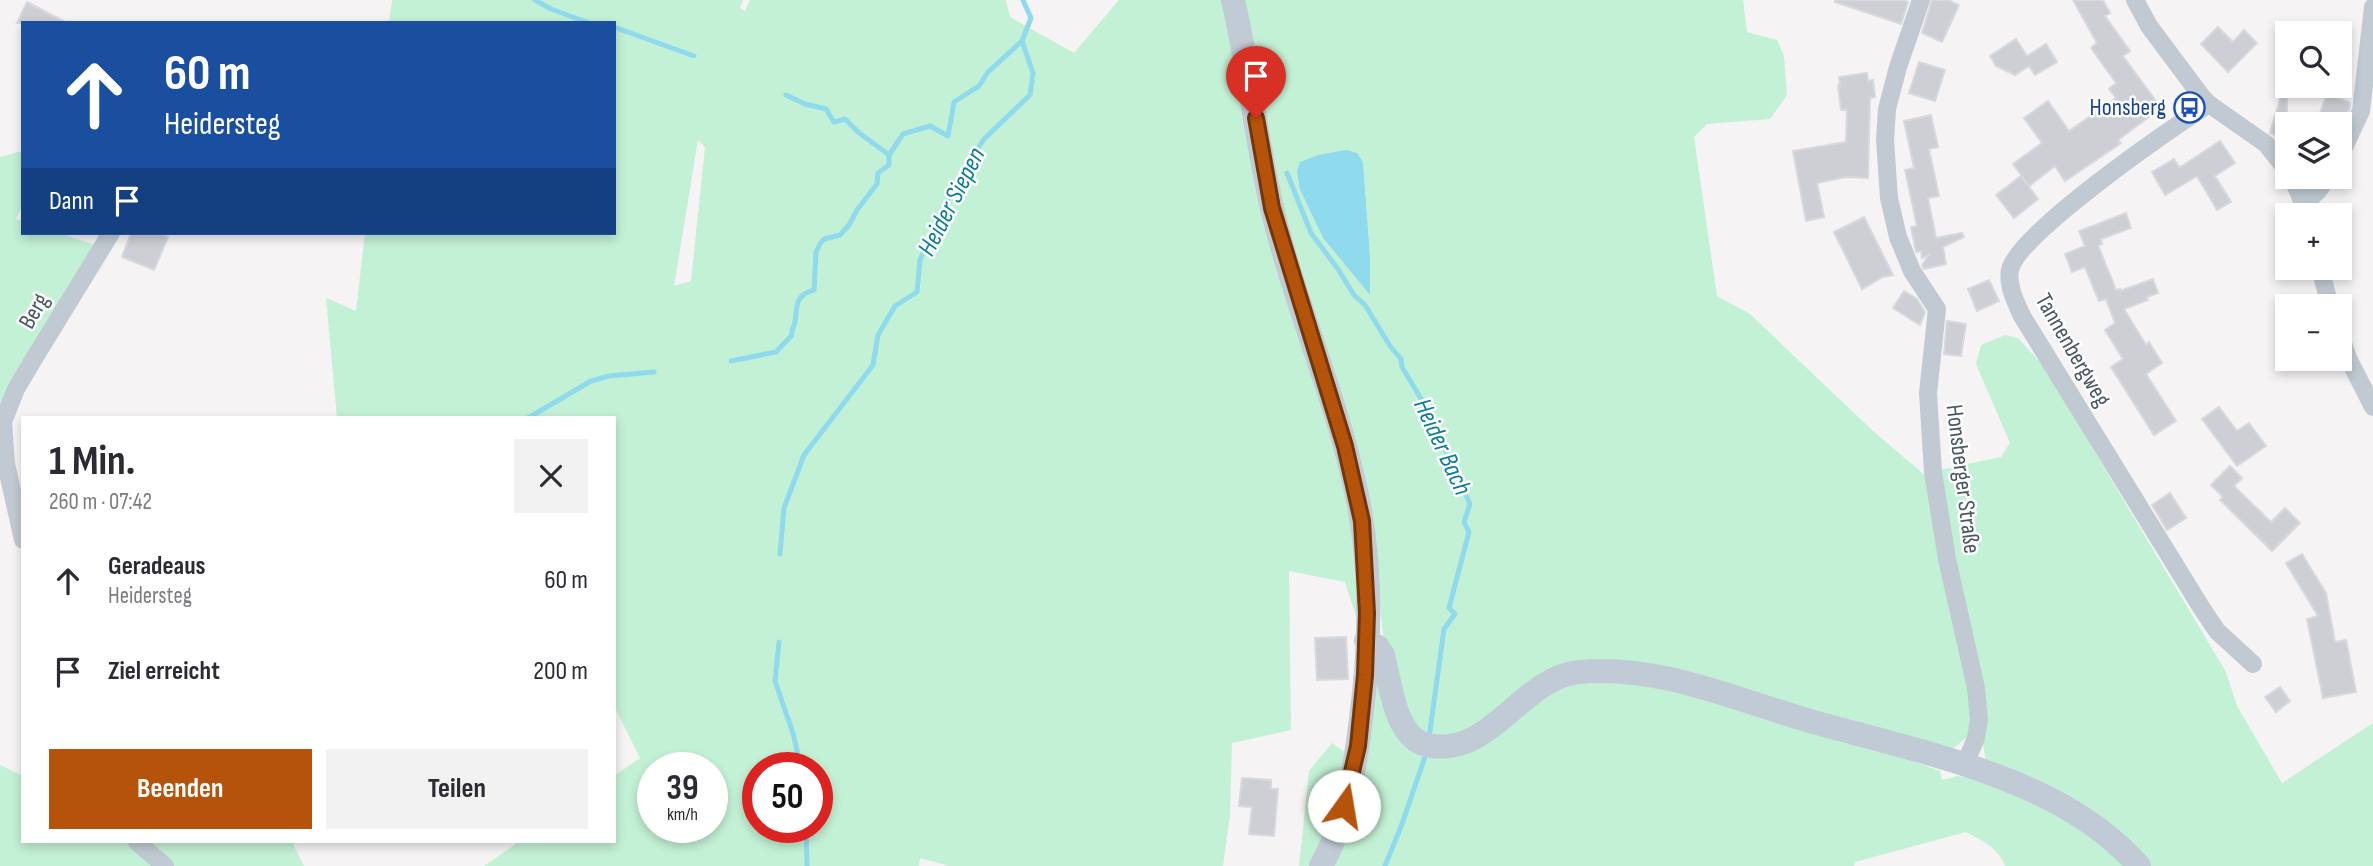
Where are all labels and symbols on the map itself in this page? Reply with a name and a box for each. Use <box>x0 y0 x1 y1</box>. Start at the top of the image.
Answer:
pin <box>1226 46 1286 118</box>
bus stop icon: Honsberg <box>2172 90 2206 124</box>
place label: Honsberg <box>2090 93 2166 122</box>
water label: Heider Siepen <box>912 143 992 261</box>
street label: Berg <box>12 288 56 334</box>
street label: Tannenbergweg <box>2029 288 2117 412</box>
water label: Heider Bach <box>1406 394 1478 500</box>
street label: Honsberger Straße <box>1939 403 1987 555</box>
speed limit sign: 50 <box>742 752 833 843</box>
position arrow <box>1307 769 1381 843</box>

